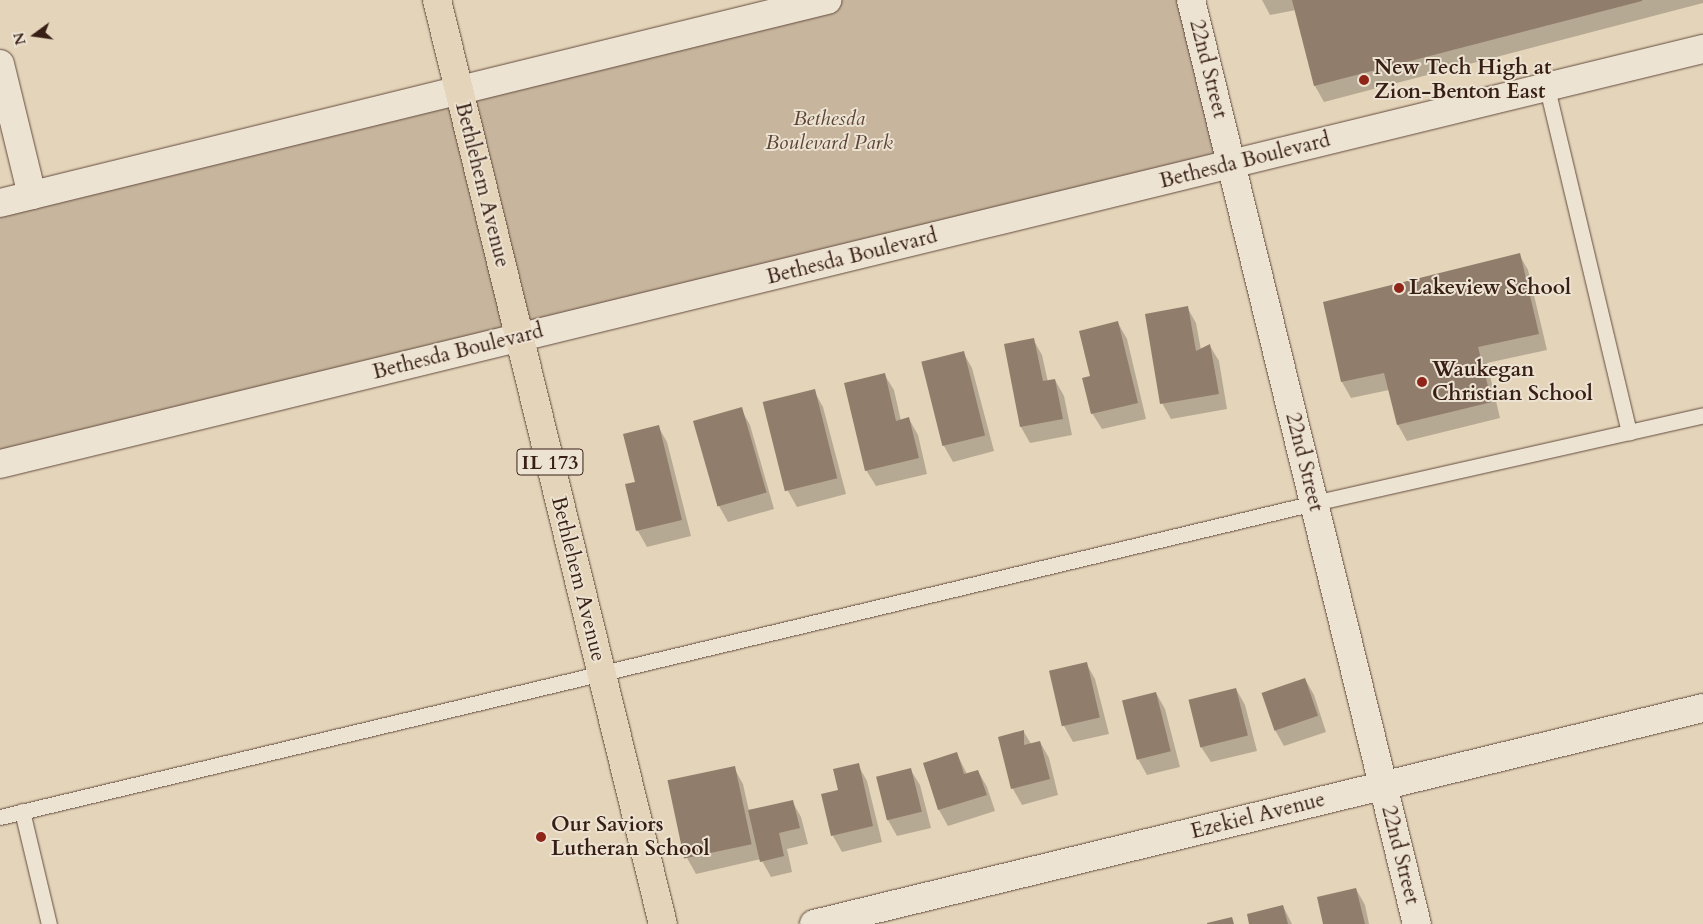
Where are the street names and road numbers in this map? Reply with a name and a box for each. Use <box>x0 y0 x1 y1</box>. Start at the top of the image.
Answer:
street label: 22nd Street <box>1184 17 1232 121</box>
street label: Bethlehem Avenue <box>449 100 515 270</box>
street label: Bethesda Boulevard <box>1157 128 1333 194</box>
street label: Bethesda Boulevard <box>764 224 940 290</box>
street label: Bethesda Boulevard <box>370 319 546 385</box>
street label: 22nd Street <box>1280 410 1328 514</box>
road number: IL 173 <box>516 444 584 480</box>
street label: Bethlehem Avenue <box>545 494 611 664</box>
street label: Ezekiel Avenue <box>1188 787 1328 845</box>
street label: 22nd Street <box>1376 803 1424 907</box>

